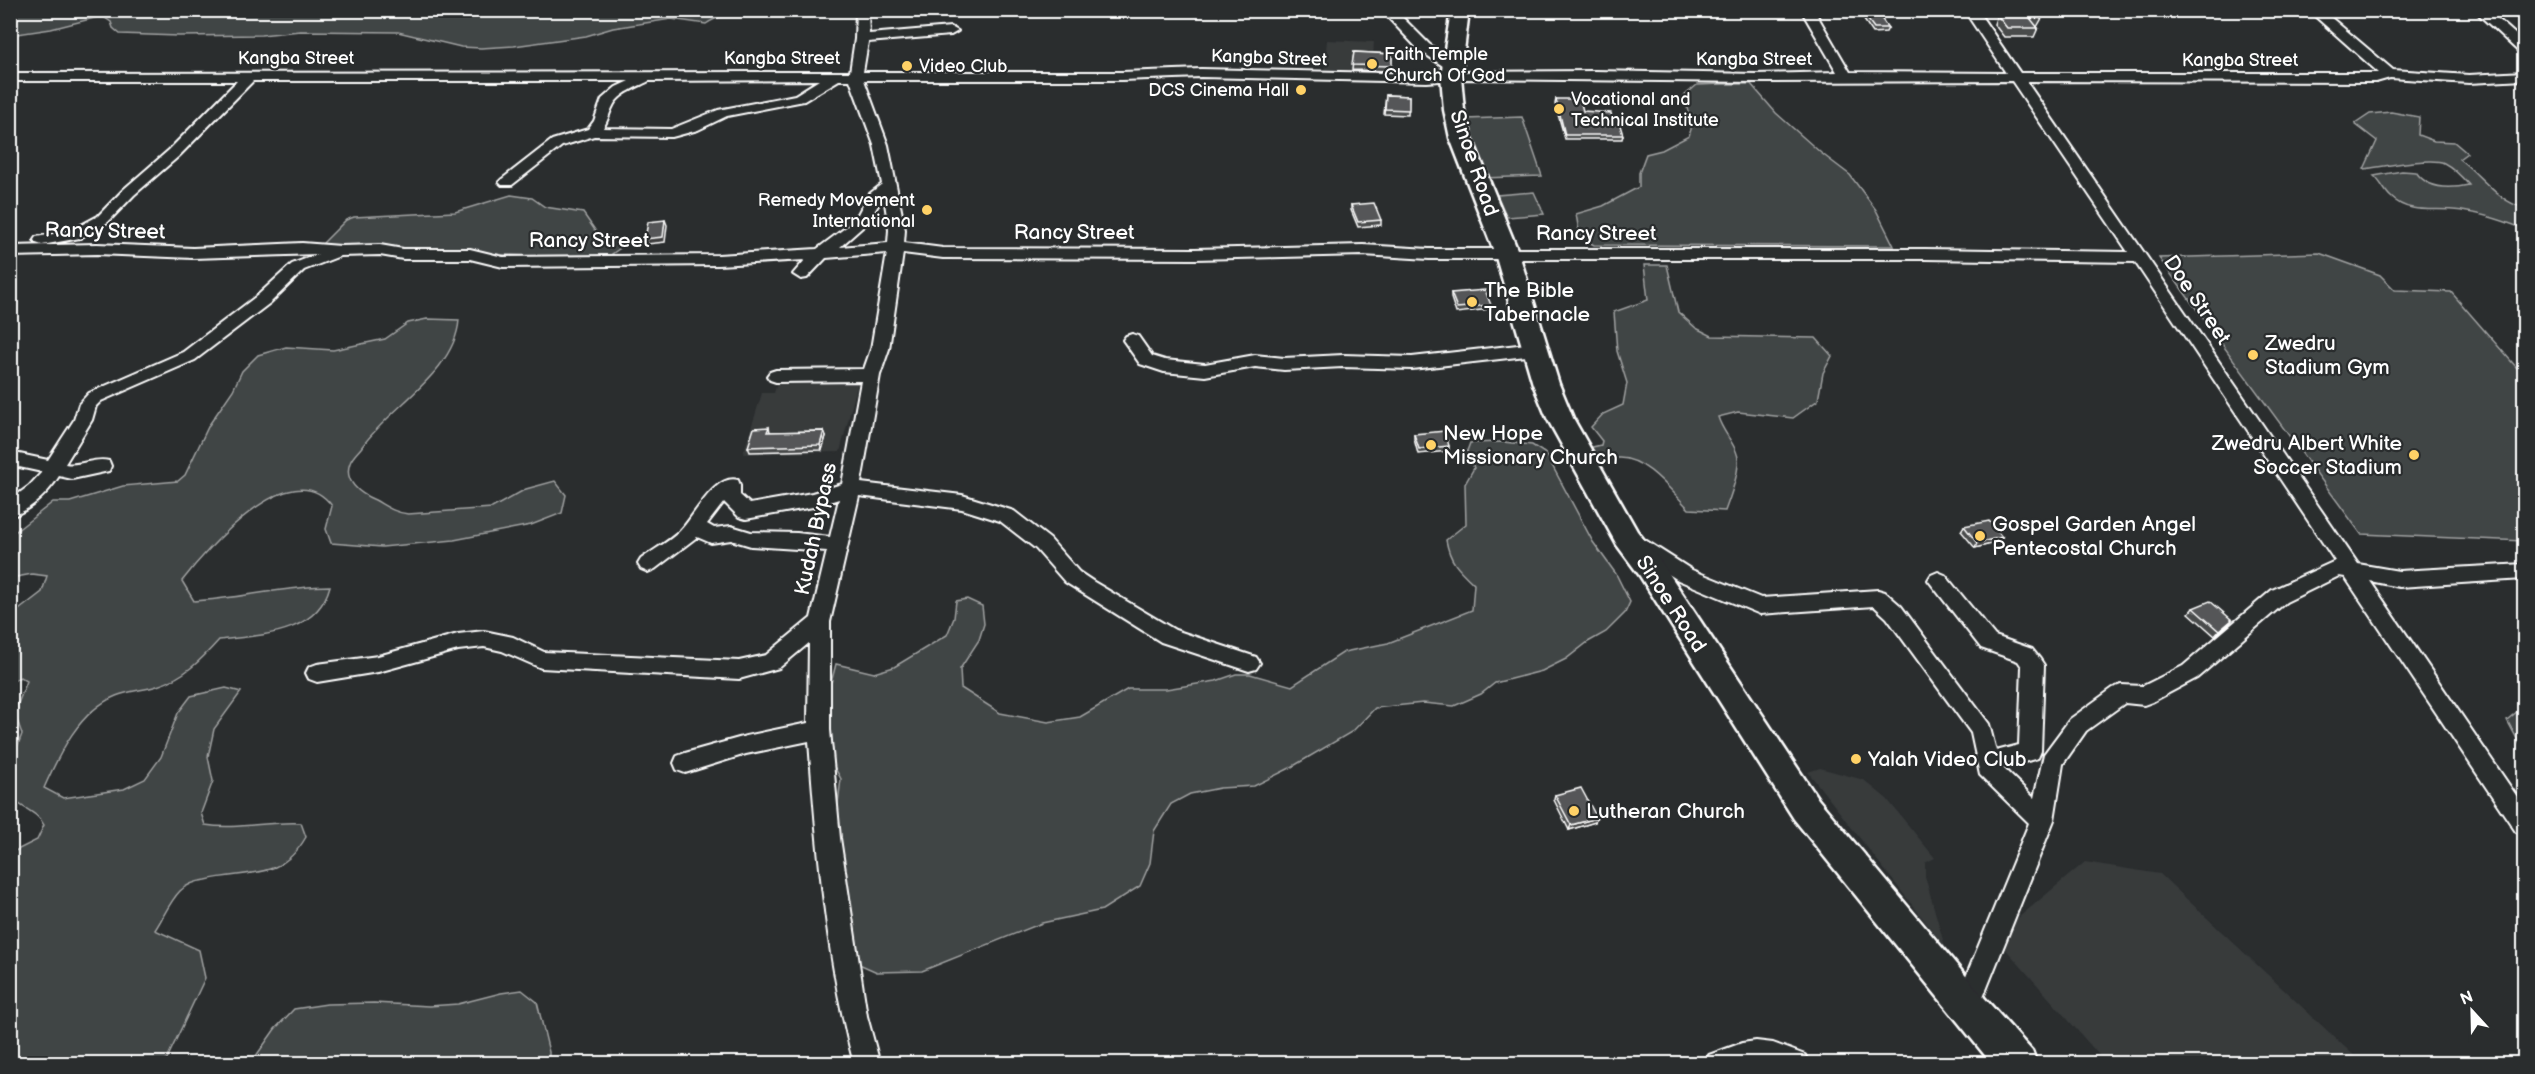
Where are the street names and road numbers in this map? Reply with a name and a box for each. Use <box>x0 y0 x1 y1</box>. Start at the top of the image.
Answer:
street label: Kangba Street <box>1210 45 1328 71</box>
street label: Kangba Street <box>238 48 355 69</box>
street label: Kangba Street <box>724 48 841 69</box>
street label: Kangba Street <box>1696 49 1813 70</box>
street label: Kangba Street <box>2182 50 2299 71</box>
street label: Sinoe Road <box>1444 107 1504 219</box>
street label: Rancy Street <box>44 217 166 245</box>
street label: Rancy Street <box>1014 220 1135 245</box>
street label: Rancy Street <box>1536 221 1657 246</box>
street label: Rancy Street <box>529 228 650 253</box>
street label: Doe Street <box>2158 251 2236 350</box>
street label: Kudah Bypass <box>790 460 842 598</box>
street label: Sinoe Road <box>1630 551 1712 657</box>

